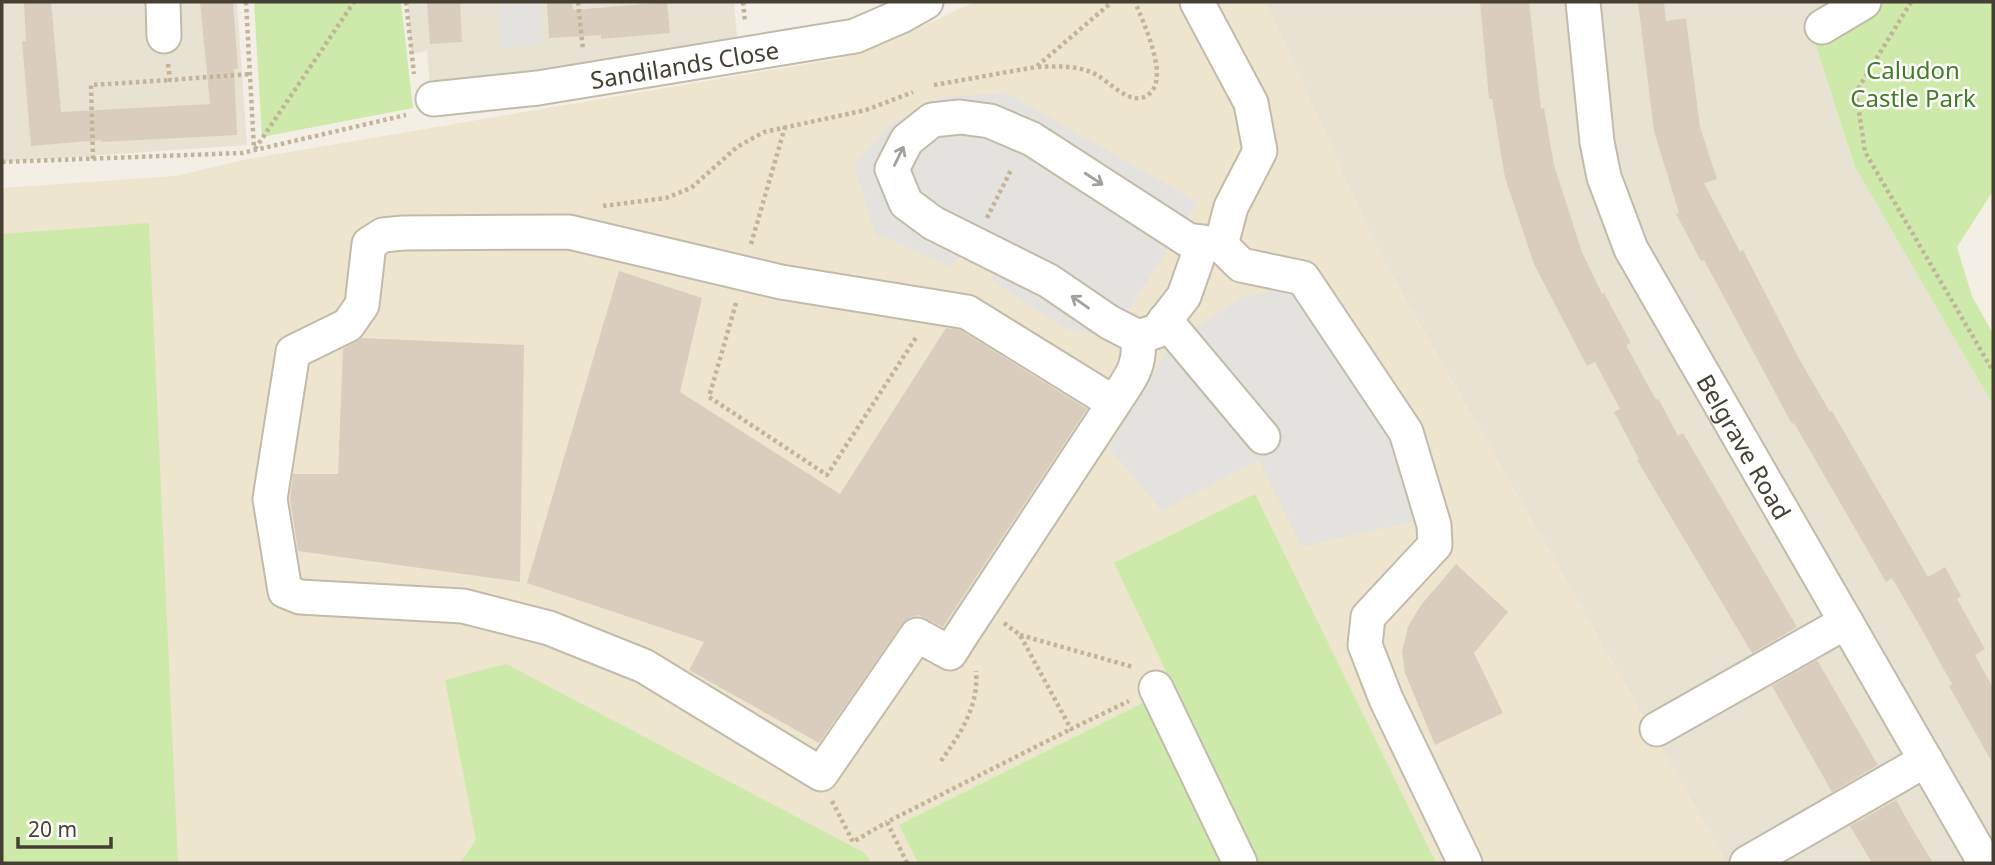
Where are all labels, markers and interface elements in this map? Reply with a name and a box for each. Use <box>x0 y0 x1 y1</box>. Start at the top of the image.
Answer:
street label: Sandilands Close <box>588 32 781 96</box>
park label: Caludon Castle Park <box>1850 53 1976 114</box>
one-way arrow <box>893 146 906 167</box>
one-way arrow <box>1084 172 1103 186</box>
one-way arrow <box>1071 295 1090 309</box>
street label: Belgrave Road <box>1690 368 1800 525</box>
scale bar <box>18 806 110 850</box>
text: 20 m <box>28 815 77 843</box>

